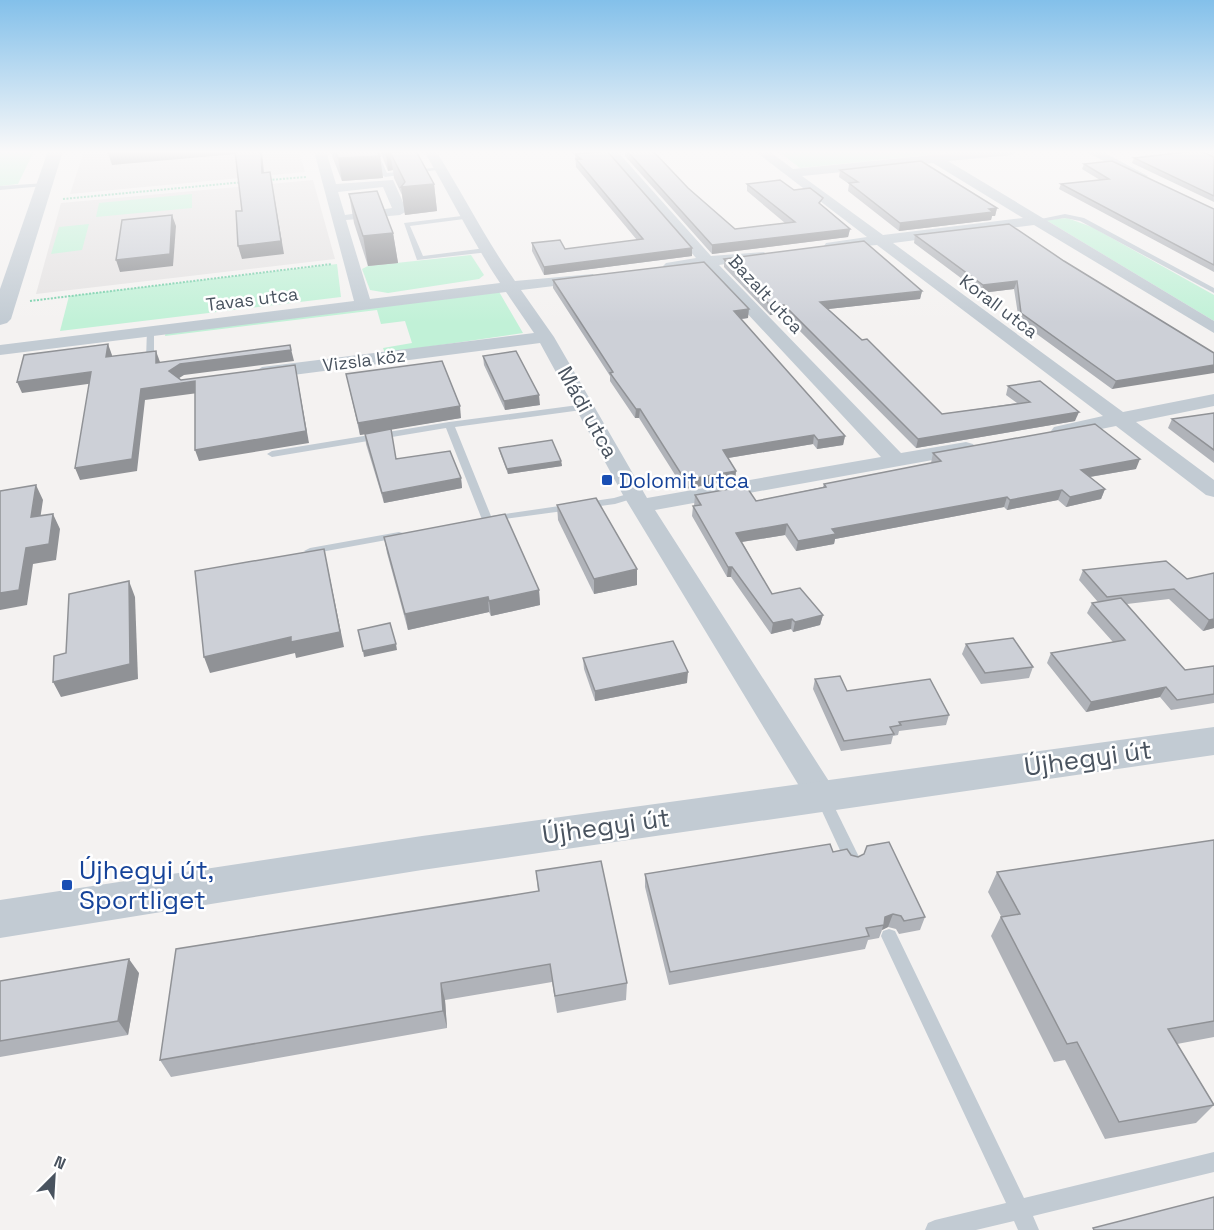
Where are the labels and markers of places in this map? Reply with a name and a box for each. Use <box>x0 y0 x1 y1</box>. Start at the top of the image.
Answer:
place label: Dolomit utca <box>619 467 749 494</box>
marker: Dolomit utca <box>600 473 614 487</box>
place label: Újhegyi út, Sportliget <box>79 853 214 917</box>
marker: Újhegyi út, Sportliget <box>60 878 74 892</box>

